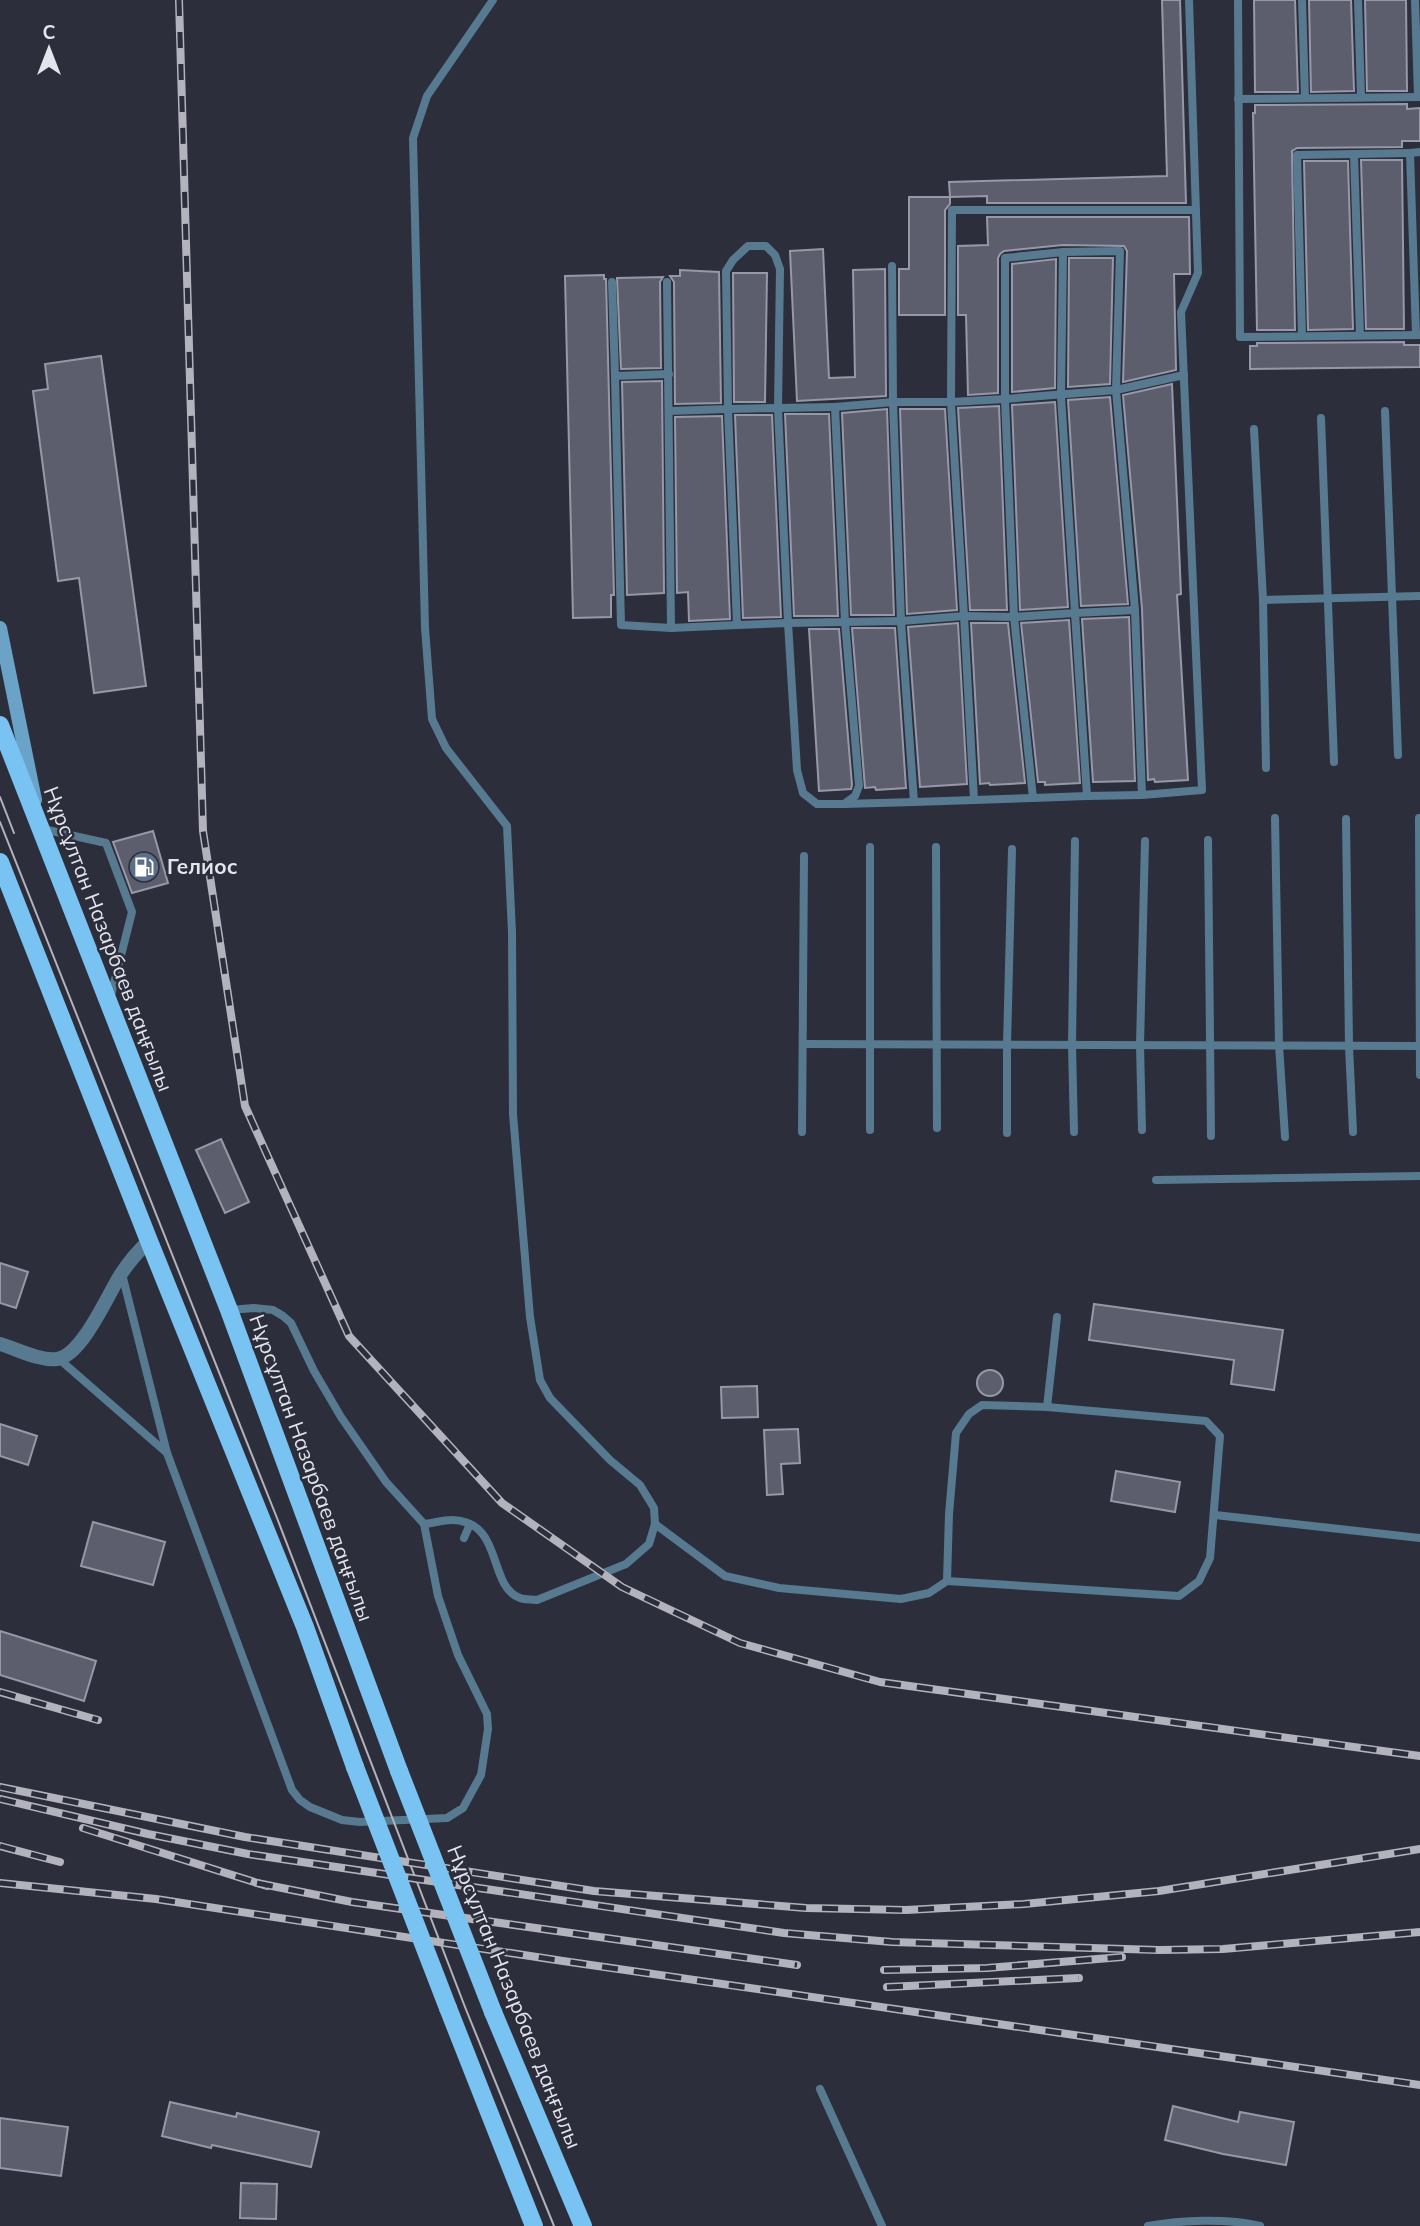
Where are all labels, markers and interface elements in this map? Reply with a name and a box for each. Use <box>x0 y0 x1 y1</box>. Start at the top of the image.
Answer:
north arrow <box>14 14 84 84</box>
text: С <box>42 20 56 44</box>
street label: Нұрсұлтан Назарбаев даңғылы <box>39 782 179 1095</box>
fuel station icon: Гелиос <box>127 850 161 884</box>
place label: Гелиос <box>167 853 238 879</box>
street label: Нұрсұлтан Назарбаев даңғылы <box>244 1311 380 1625</box>
street label: Нұрсұлтан Назарбаев даңғылы <box>442 1841 588 2152</box>

